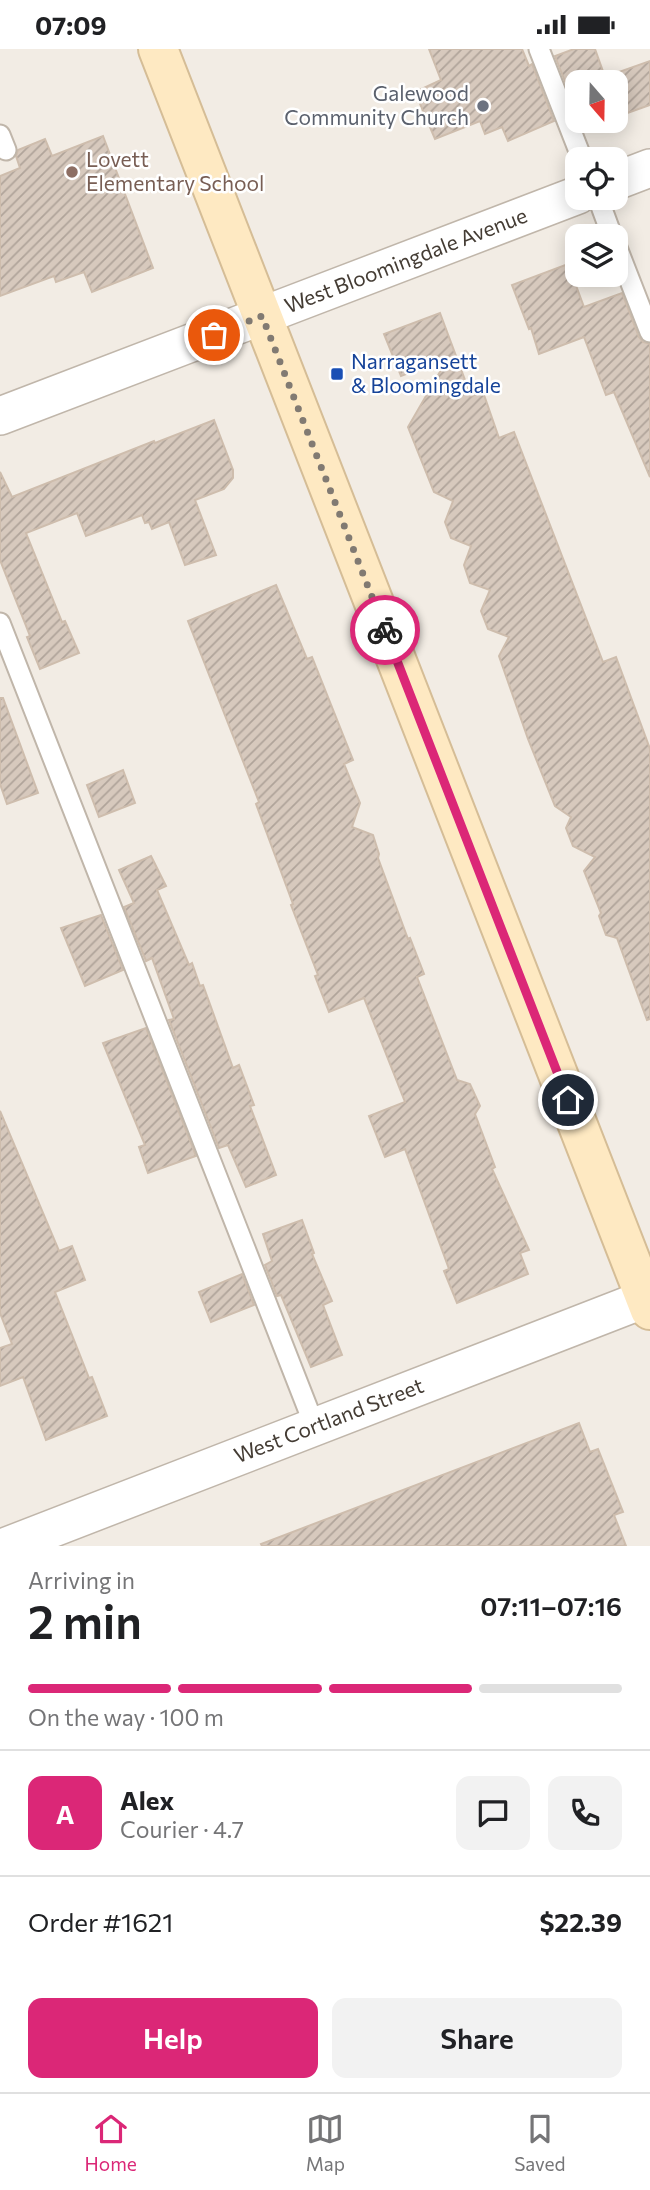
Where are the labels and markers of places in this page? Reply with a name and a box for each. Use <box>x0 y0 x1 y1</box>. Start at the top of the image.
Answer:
place label: Galewood Community Church <box>284 80 469 129</box>
marker: Galewood Community Church <box>475 98 491 114</box>
place label: Lovett Elementary School <box>86 146 264 195</box>
marker: Lovett Elementary School <box>64 164 80 180</box>
pin <box>184 305 244 365</box>
place label: Narragansett & Bloomingdale <box>351 348 501 397</box>
marker: Narragansett & Bloomingdale <box>329 366 345 382</box>
pin <box>538 1070 598 1130</box>

